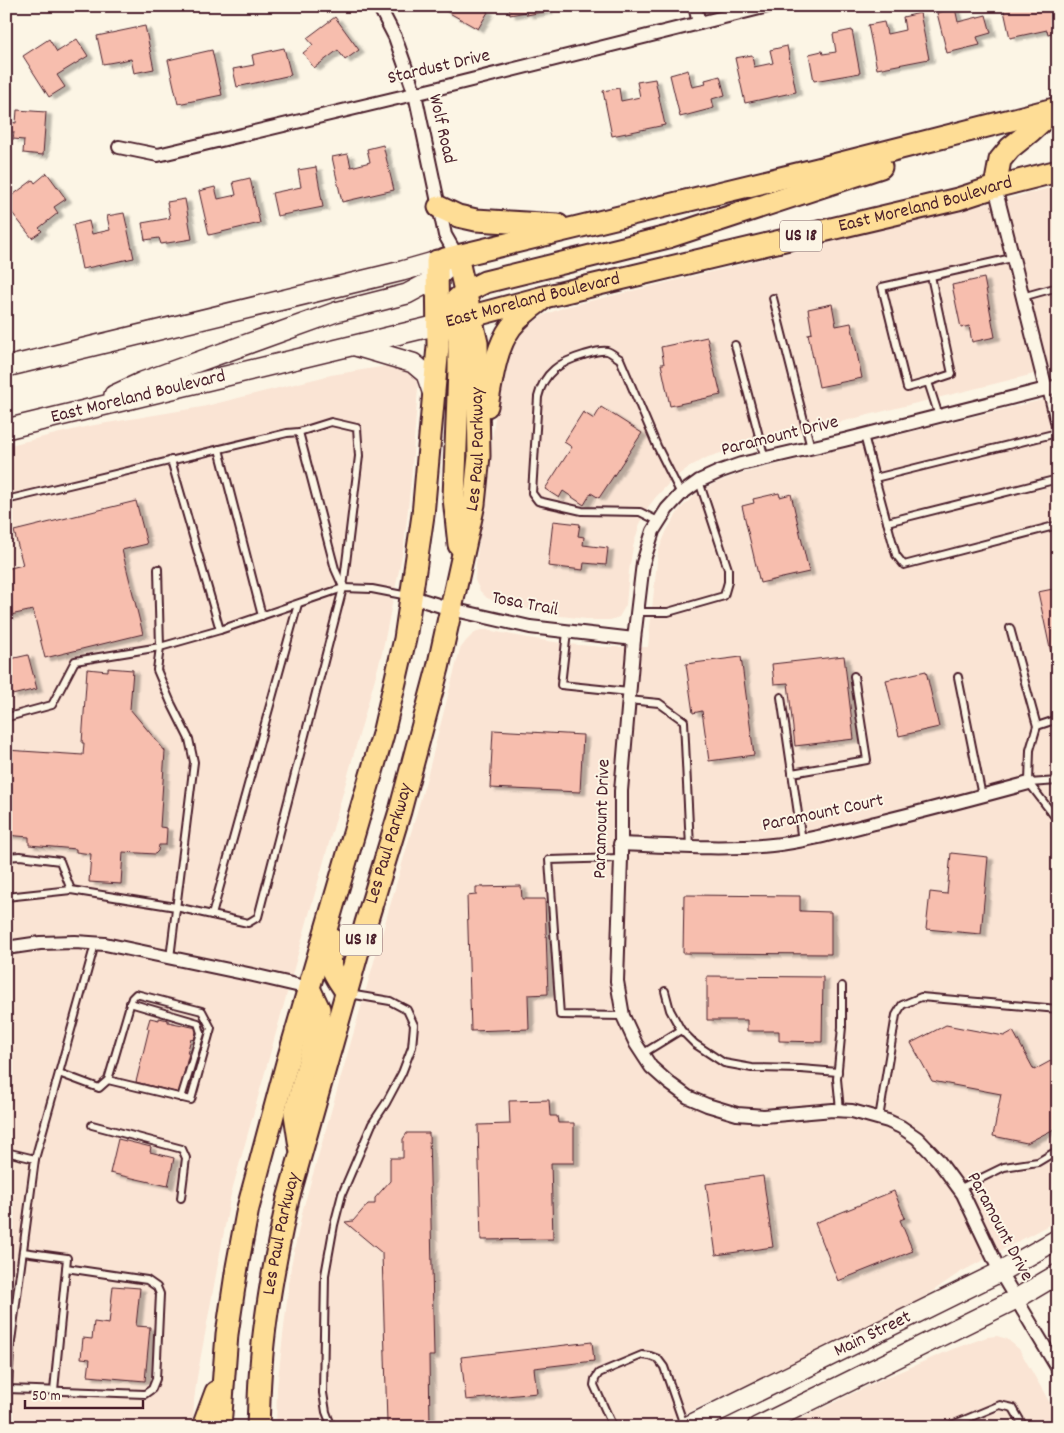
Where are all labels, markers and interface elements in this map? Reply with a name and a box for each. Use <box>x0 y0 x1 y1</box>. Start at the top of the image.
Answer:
street label: Stardust Drive <box>385 43 493 93</box>
street label: Wolf Road <box>420 92 462 166</box>
street label: East Moreland Boulevard <box>836 170 1015 240</box>
road number: US 18 <box>780 220 822 252</box>
street label: East Moreland Boulevard <box>443 266 623 336</box>
street label: East Moreland Boulevard <box>48 363 228 431</box>
street label: Les Paul Parkway <box>459 387 493 514</box>
street label: Paramount Drive <box>719 409 841 465</box>
street label: Tosa Trail <box>489 585 561 625</box>
street label: Paramount Drive <box>587 759 619 879</box>
street label: Les Paul Parkway <box>359 780 420 907</box>
street label: Paramount Court <box>760 788 886 840</box>
road number: US 18 <box>340 924 382 956</box>
street label: Paramount Drive <box>959 1168 1039 1286</box>
street label: Les Paul Parkway <box>256 1169 308 1297</box>
street label: Main Street <box>830 1305 916 1365</box>
scale bar <box>25 1378 142 1410</box>
text: 50 m <box>32 1386 61 1408</box>

